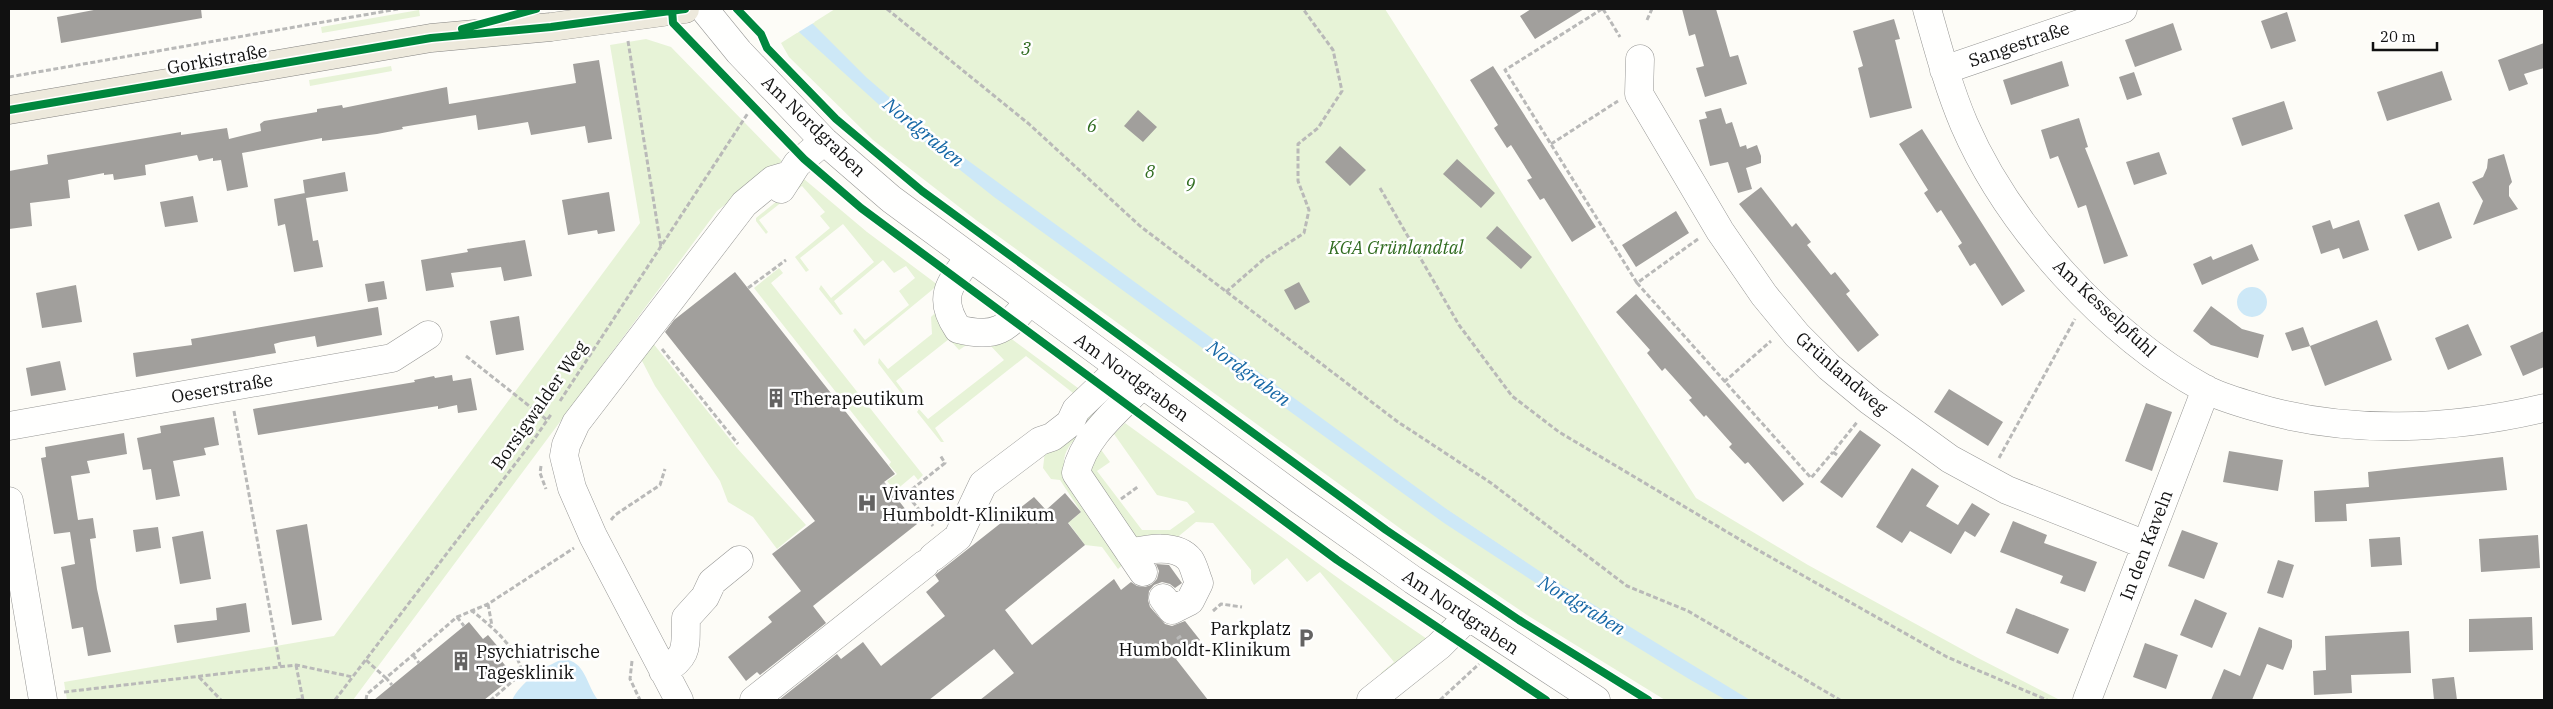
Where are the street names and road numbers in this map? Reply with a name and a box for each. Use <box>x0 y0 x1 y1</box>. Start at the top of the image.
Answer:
street label: Sangestraße <box>1965 16 2073 72</box>
street label: Gorkistraße <box>165 39 269 79</box>
street label: Am Nordgraben <box>757 70 871 182</box>
street label: Am Kesselpfuhl <box>2048 254 2162 362</box>
street label: Grünlandweg <box>1791 327 1893 420</box>
street label: Am Nordgraben <box>1070 328 1194 426</box>
street label: Borsigwalder Weg <box>486 336 592 474</box>
street label: Oeserstraße <box>169 368 275 408</box>
street label: In den Kaveln <box>2114 487 2178 603</box>
street label: Am Nordgraben <box>1398 564 1524 660</box>

